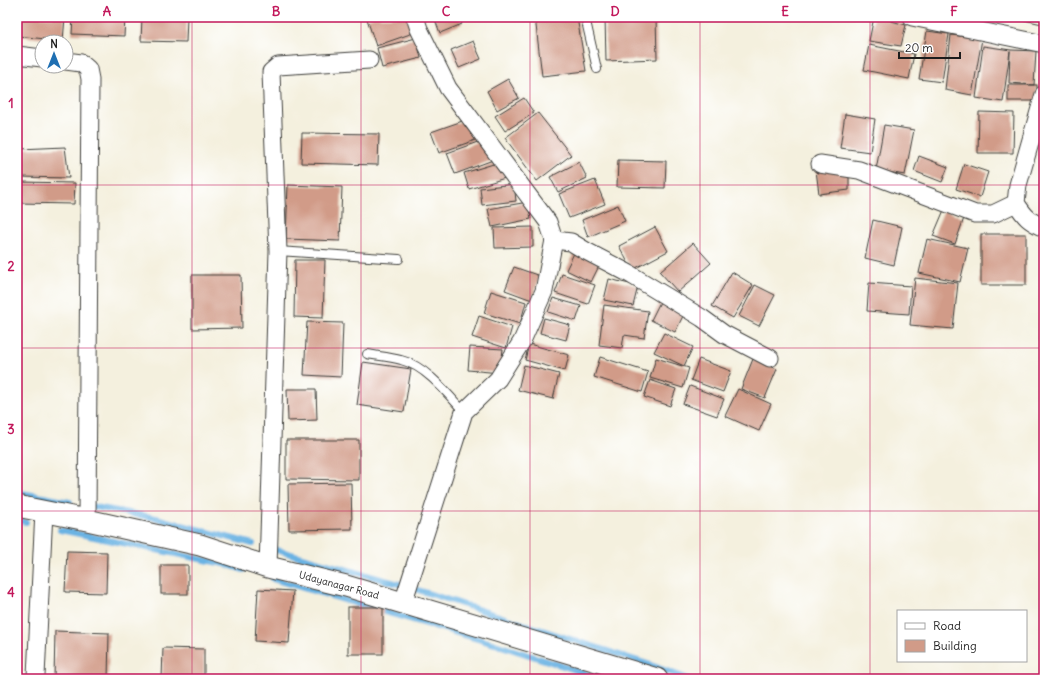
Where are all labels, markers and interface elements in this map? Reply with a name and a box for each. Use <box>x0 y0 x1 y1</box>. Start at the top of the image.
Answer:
text: A <box>103 3 112 20</box>
text: B <box>272 3 281 20</box>
text: C <box>442 3 451 20</box>
text: D <box>610 3 620 20</box>
text: E <box>781 3 789 20</box>
text: F <box>950 3 958 20</box>
north arrow <box>34 34 74 74</box>
scale bar <box>899 34 960 60</box>
text: N <box>50 37 58 51</box>
text: 20 m <box>905 40 933 55</box>
text: 1 <box>8 95 14 112</box>
text: 2 <box>7 258 15 275</box>
text: 3 <box>7 421 15 438</box>
street label: Udayanagar Road <box>298 568 381 602</box>
text: 4 <box>7 584 15 601</box>
legend <box>897 610 1027 662</box>
text: Road <box>933 618 961 633</box>
text: Building <box>933 638 977 653</box>

